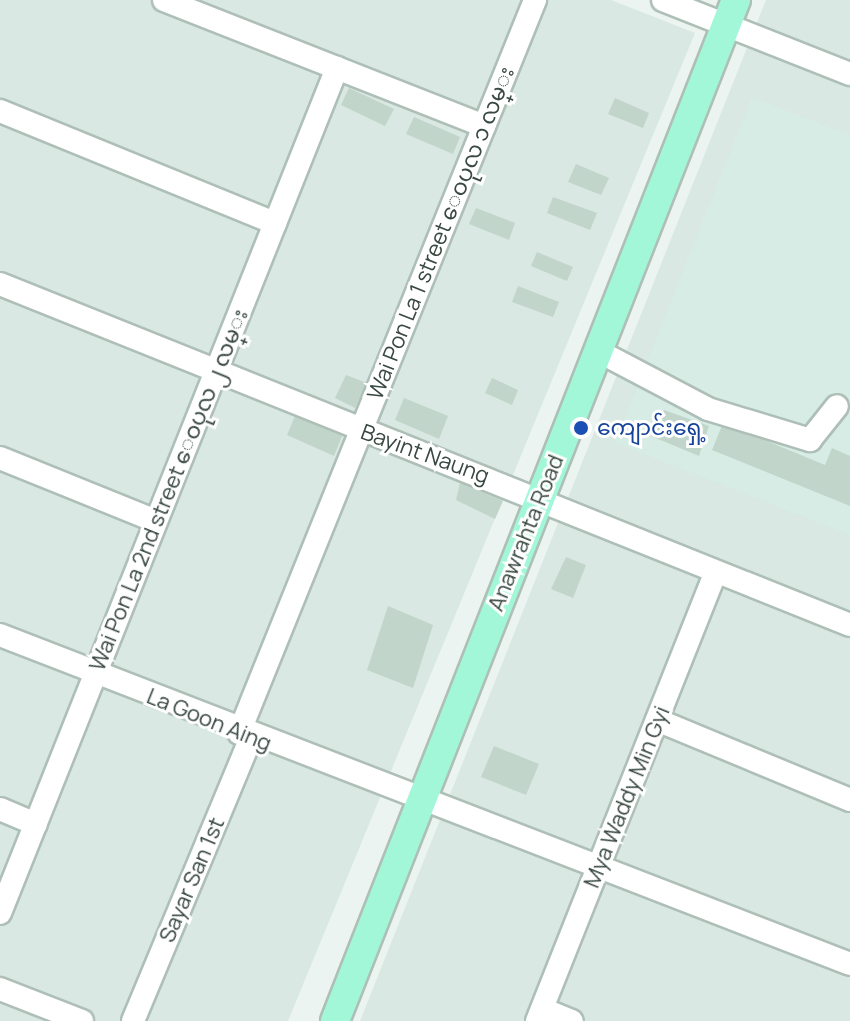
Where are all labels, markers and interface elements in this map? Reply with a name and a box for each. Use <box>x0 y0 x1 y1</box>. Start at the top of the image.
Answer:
street label: Wai Pon La 1 street ေဝပုလ ၁ လမ္း <box>362 63 520 403</box>
street label: Wai Pon La 2nd street ေဝပုလ ၂ လမ္း <box>84 305 254 675</box>
place label: ကျောင်းရှေ့ <box>597 415 706 441</box>
street label: Bayint Naung <box>357 419 493 489</box>
marker: ကျောင်းရှေ့ <box>572 419 590 437</box>
street label: Anawrahta Road <box>483 451 569 615</box>
street label: La Goon Aing <box>143 683 275 757</box>
street label: Mya Waddy Min Gyi <box>579 702 675 892</box>
street label: Sayar San 1st <box>154 814 230 946</box>

